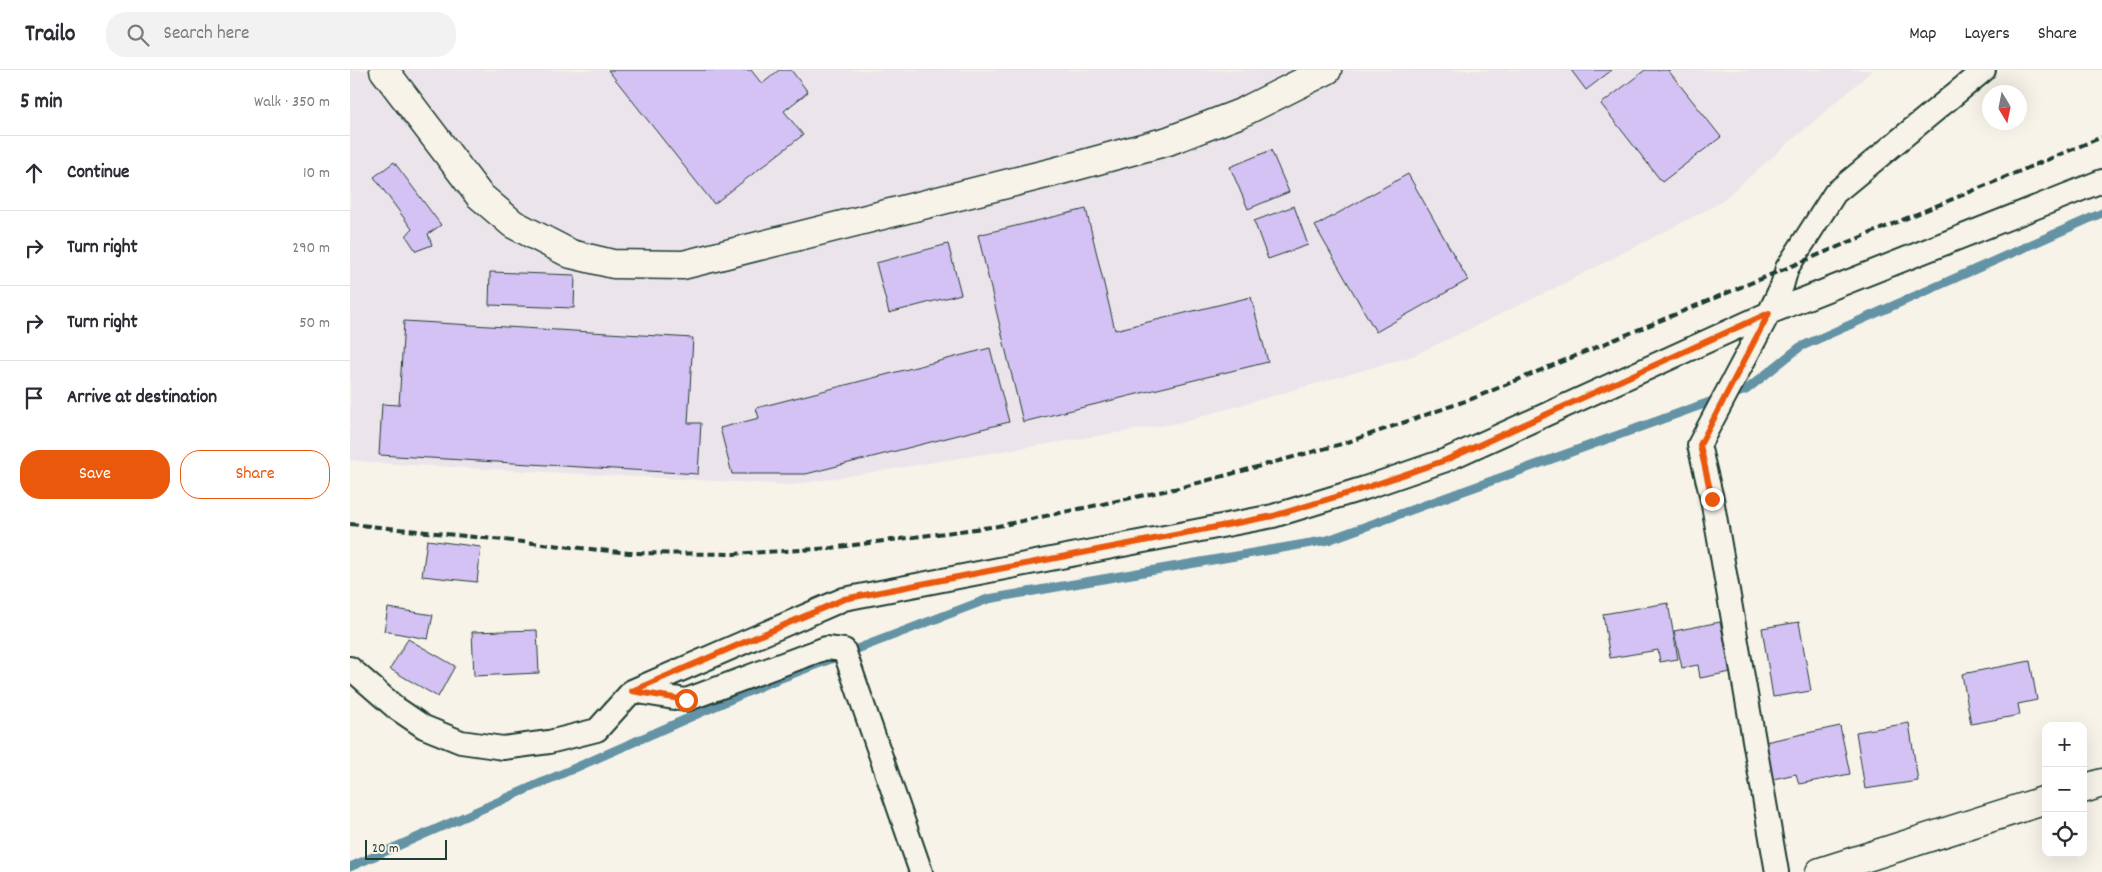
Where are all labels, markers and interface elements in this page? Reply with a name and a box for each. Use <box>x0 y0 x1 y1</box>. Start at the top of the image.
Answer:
search box <box>106 12 456 57</box>
text: Trailo <box>25 18 76 52</box>
icon: search <box>124 21 152 49</box>
text: Search here <box>164 21 249 48</box>
text: Map <box>1909 22 1936 47</box>
text: Layers <box>1964 22 2010 47</box>
text: Share <box>2038 22 2077 47</box>
north arrow <box>1982 85 2027 130</box>
text: 5 min <box>20 88 63 118</box>
text: Walk · 350 m <box>254 91 330 114</box>
icon: ahead <box>20 159 48 187</box>
text: Continue <box>67 160 129 187</box>
text: 10 m <box>303 162 330 185</box>
icon: right <box>20 234 48 262</box>
text: Turn right <box>67 235 138 262</box>
text: 290 m <box>292 237 330 260</box>
icon: right <box>20 309 48 337</box>
text: Turn right <box>67 310 138 337</box>
text: 50 m <box>299 312 330 335</box>
icon: arrive <box>20 384 48 412</box>
text: Arrive at destination <box>67 385 217 412</box>
button: Save <box>20 450 170 499</box>
button: Share <box>180 450 330 499</box>
route end <box>1701 488 1724 511</box>
route start <box>675 689 698 712</box>
map controls <box>2042 722 2087 857</box>
button: + <box>2042 722 2087 767</box>
button: − <box>2042 767 2087 812</box>
button: locate <box>2042 812 2087 857</box>
scale bar <box>365 837 448 860</box>
text: 20 m <box>372 839 399 859</box>

